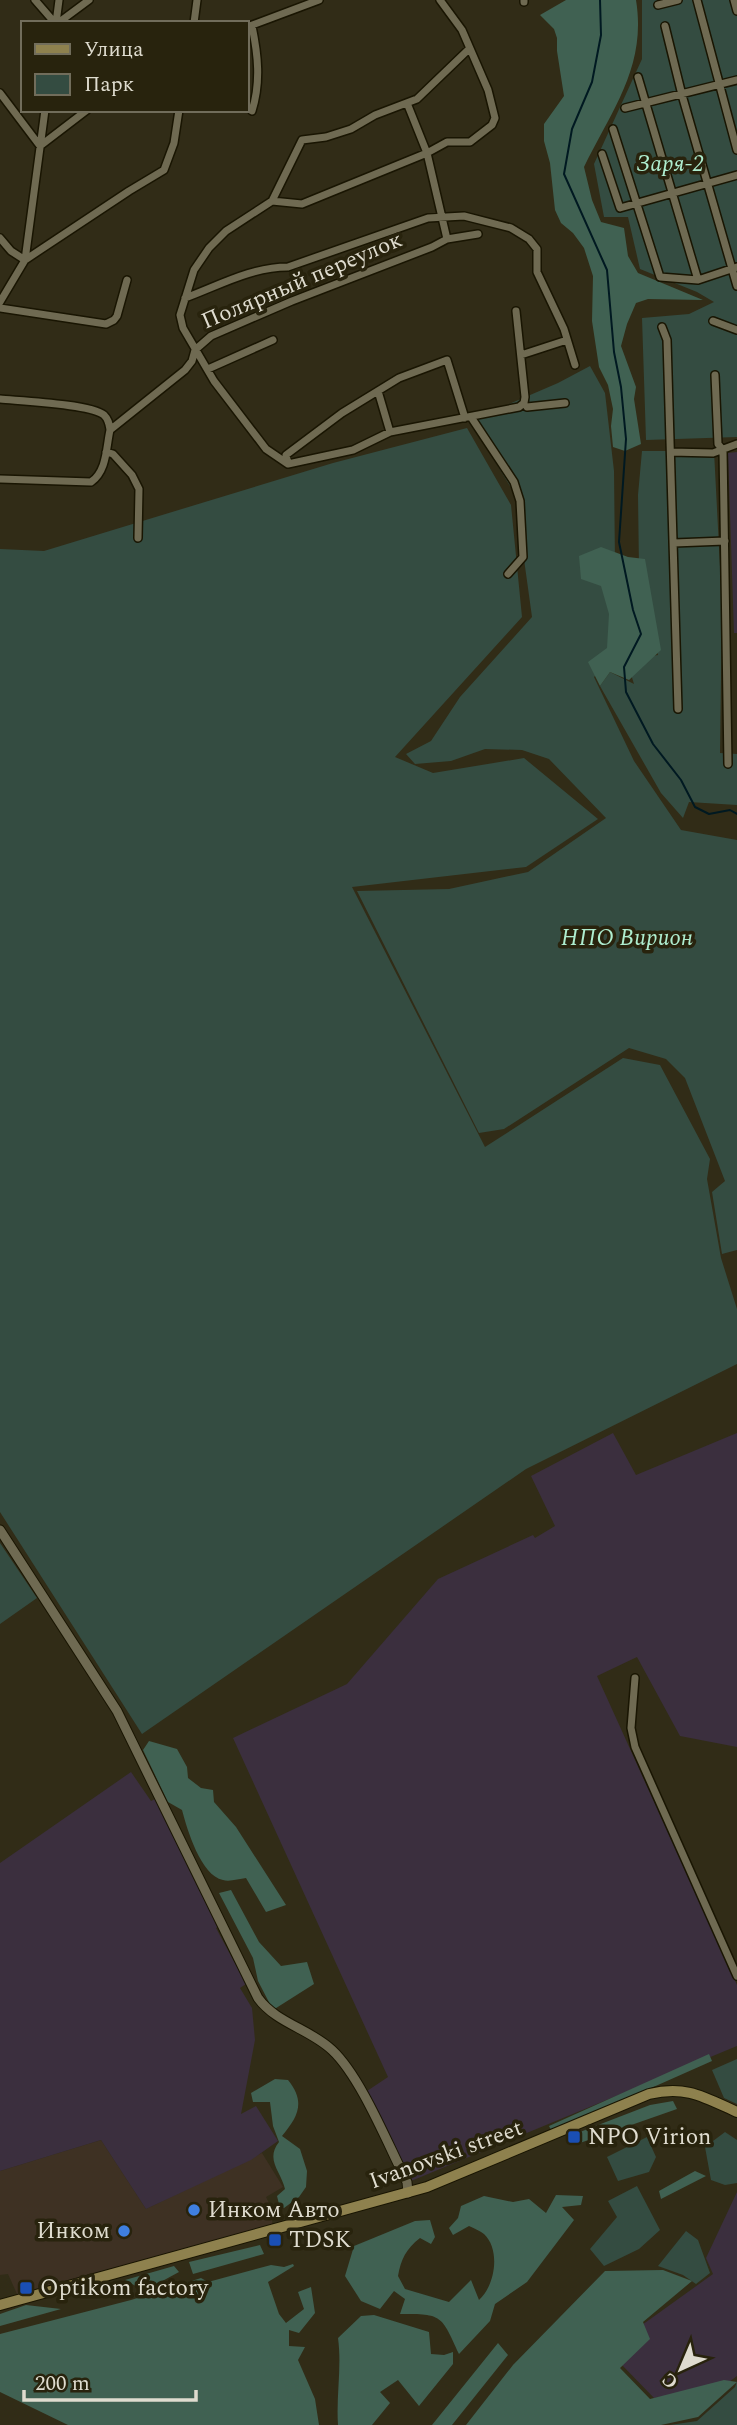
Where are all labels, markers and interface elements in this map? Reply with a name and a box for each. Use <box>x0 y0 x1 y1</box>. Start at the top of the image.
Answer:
legend <box>21 21 248 112</box>
text: Улица <box>84 34 144 66</box>
text: Парк <box>84 69 135 101</box>
park label: Заря-2 <box>636 147 704 182</box>
street label: Полярный переулок <box>196 223 408 339</box>
park label: НПО Вирион <box>561 921 693 956</box>
street label: Ivanovski street <box>364 2111 528 2199</box>
place label: NPO Virion <box>588 2120 712 2155</box>
marker: NPO Virion <box>566 2129 582 2145</box>
place label: Инком Авто <box>208 2193 340 2228</box>
marker: Инком Авто <box>186 2202 202 2218</box>
place label: Инком <box>36 2214 110 2249</box>
marker: Инком <box>116 2223 132 2239</box>
place label: TDSK <box>289 2223 352 2258</box>
marker: TDSK <box>267 2232 283 2248</box>
place label: Optikom factory <box>40 2271 209 2306</box>
marker: Optikom factory <box>18 2280 34 2296</box>
north arrow <box>646 2334 716 2404</box>
scale bar <box>24 2358 196 2402</box>
text: С <box>655 2365 685 2395</box>
text: 200 m <box>35 2368 90 2400</box>

